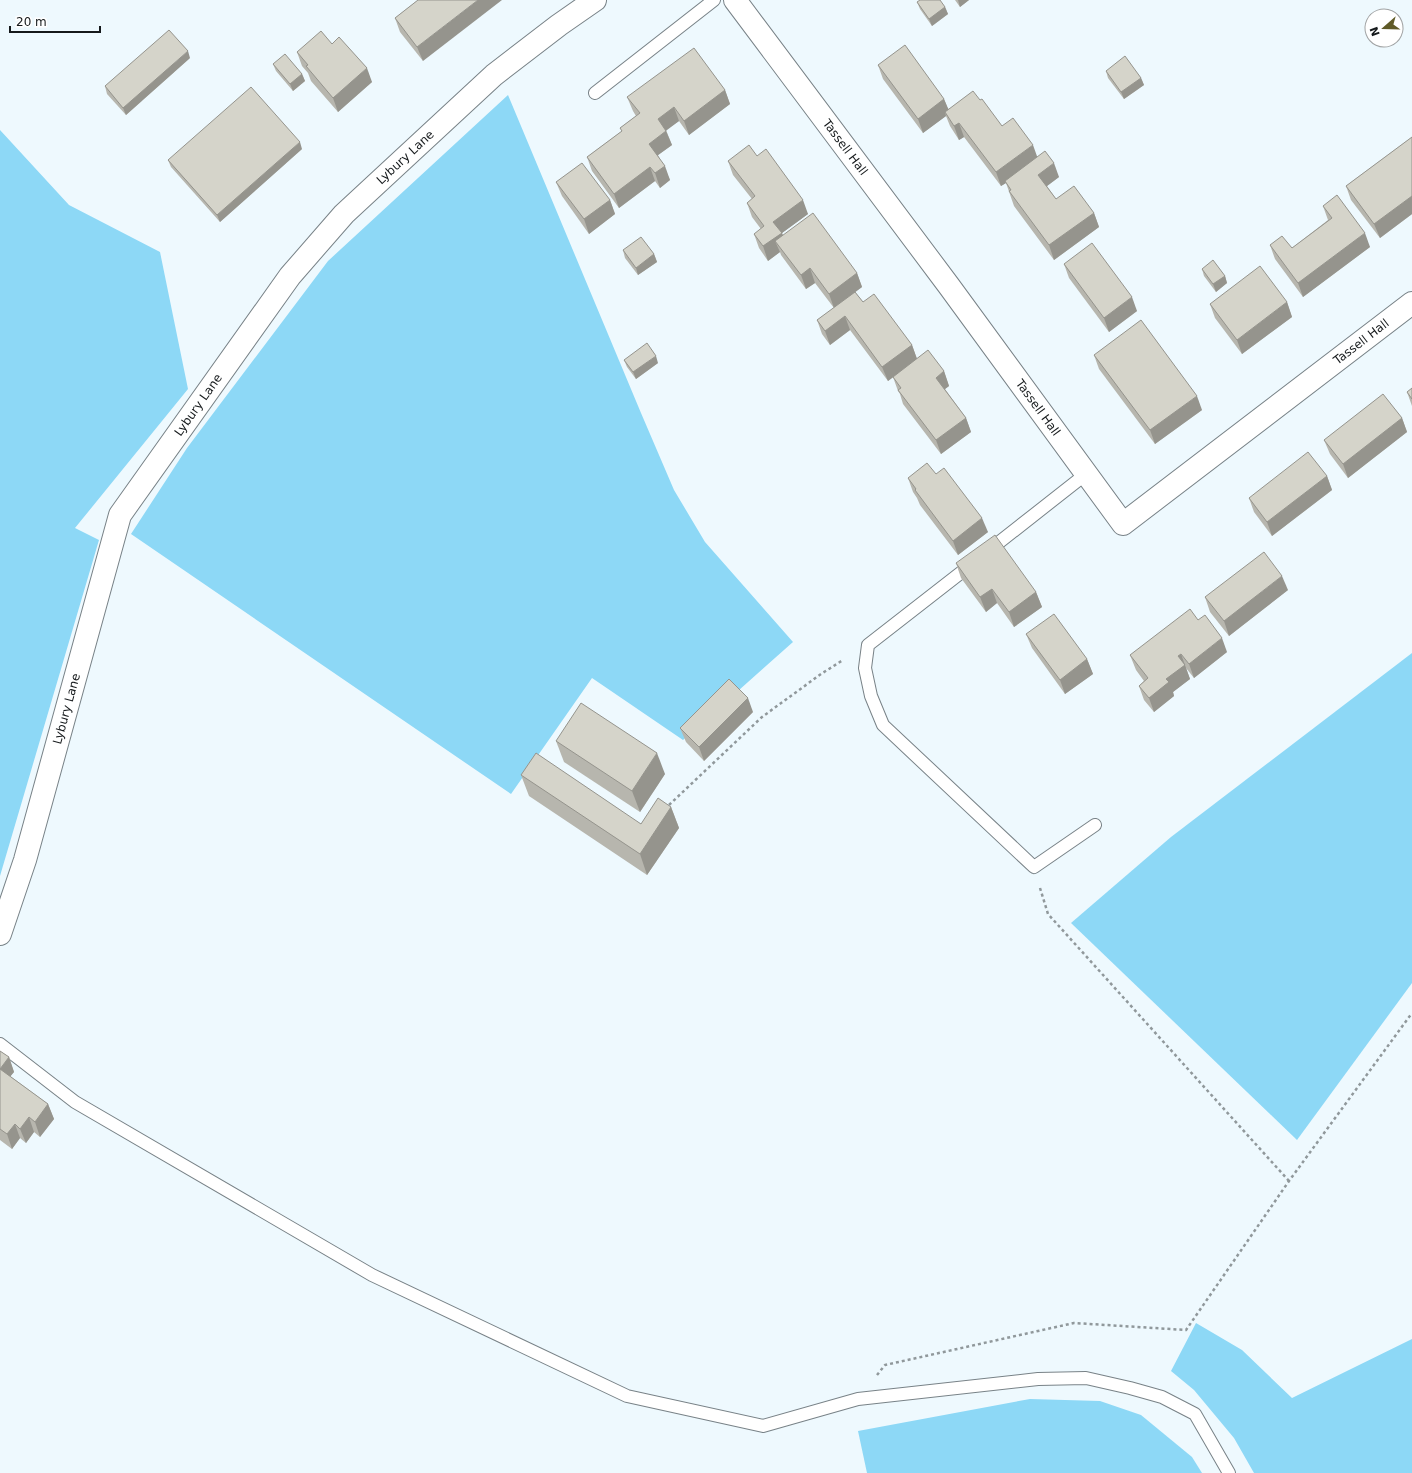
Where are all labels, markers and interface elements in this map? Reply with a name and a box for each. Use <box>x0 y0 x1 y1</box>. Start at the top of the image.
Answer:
scale bar <box>10 8 100 34</box>
north arrow <box>1364 8 1404 48</box>
text: 20 m <box>16 15 47 29</box>
text: N <box>1367 25 1383 38</box>
street label: Tassell Hall <box>819 116 871 178</box>
street label: Lybury Lane <box>374 127 437 187</box>
street label: Tassell Hall <box>1330 316 1392 368</box>
street label: Lybury Lane <box>171 371 225 439</box>
street label: Tassell Hall <box>1012 376 1063 439</box>
street label: Lybury Lane <box>50 672 83 746</box>

